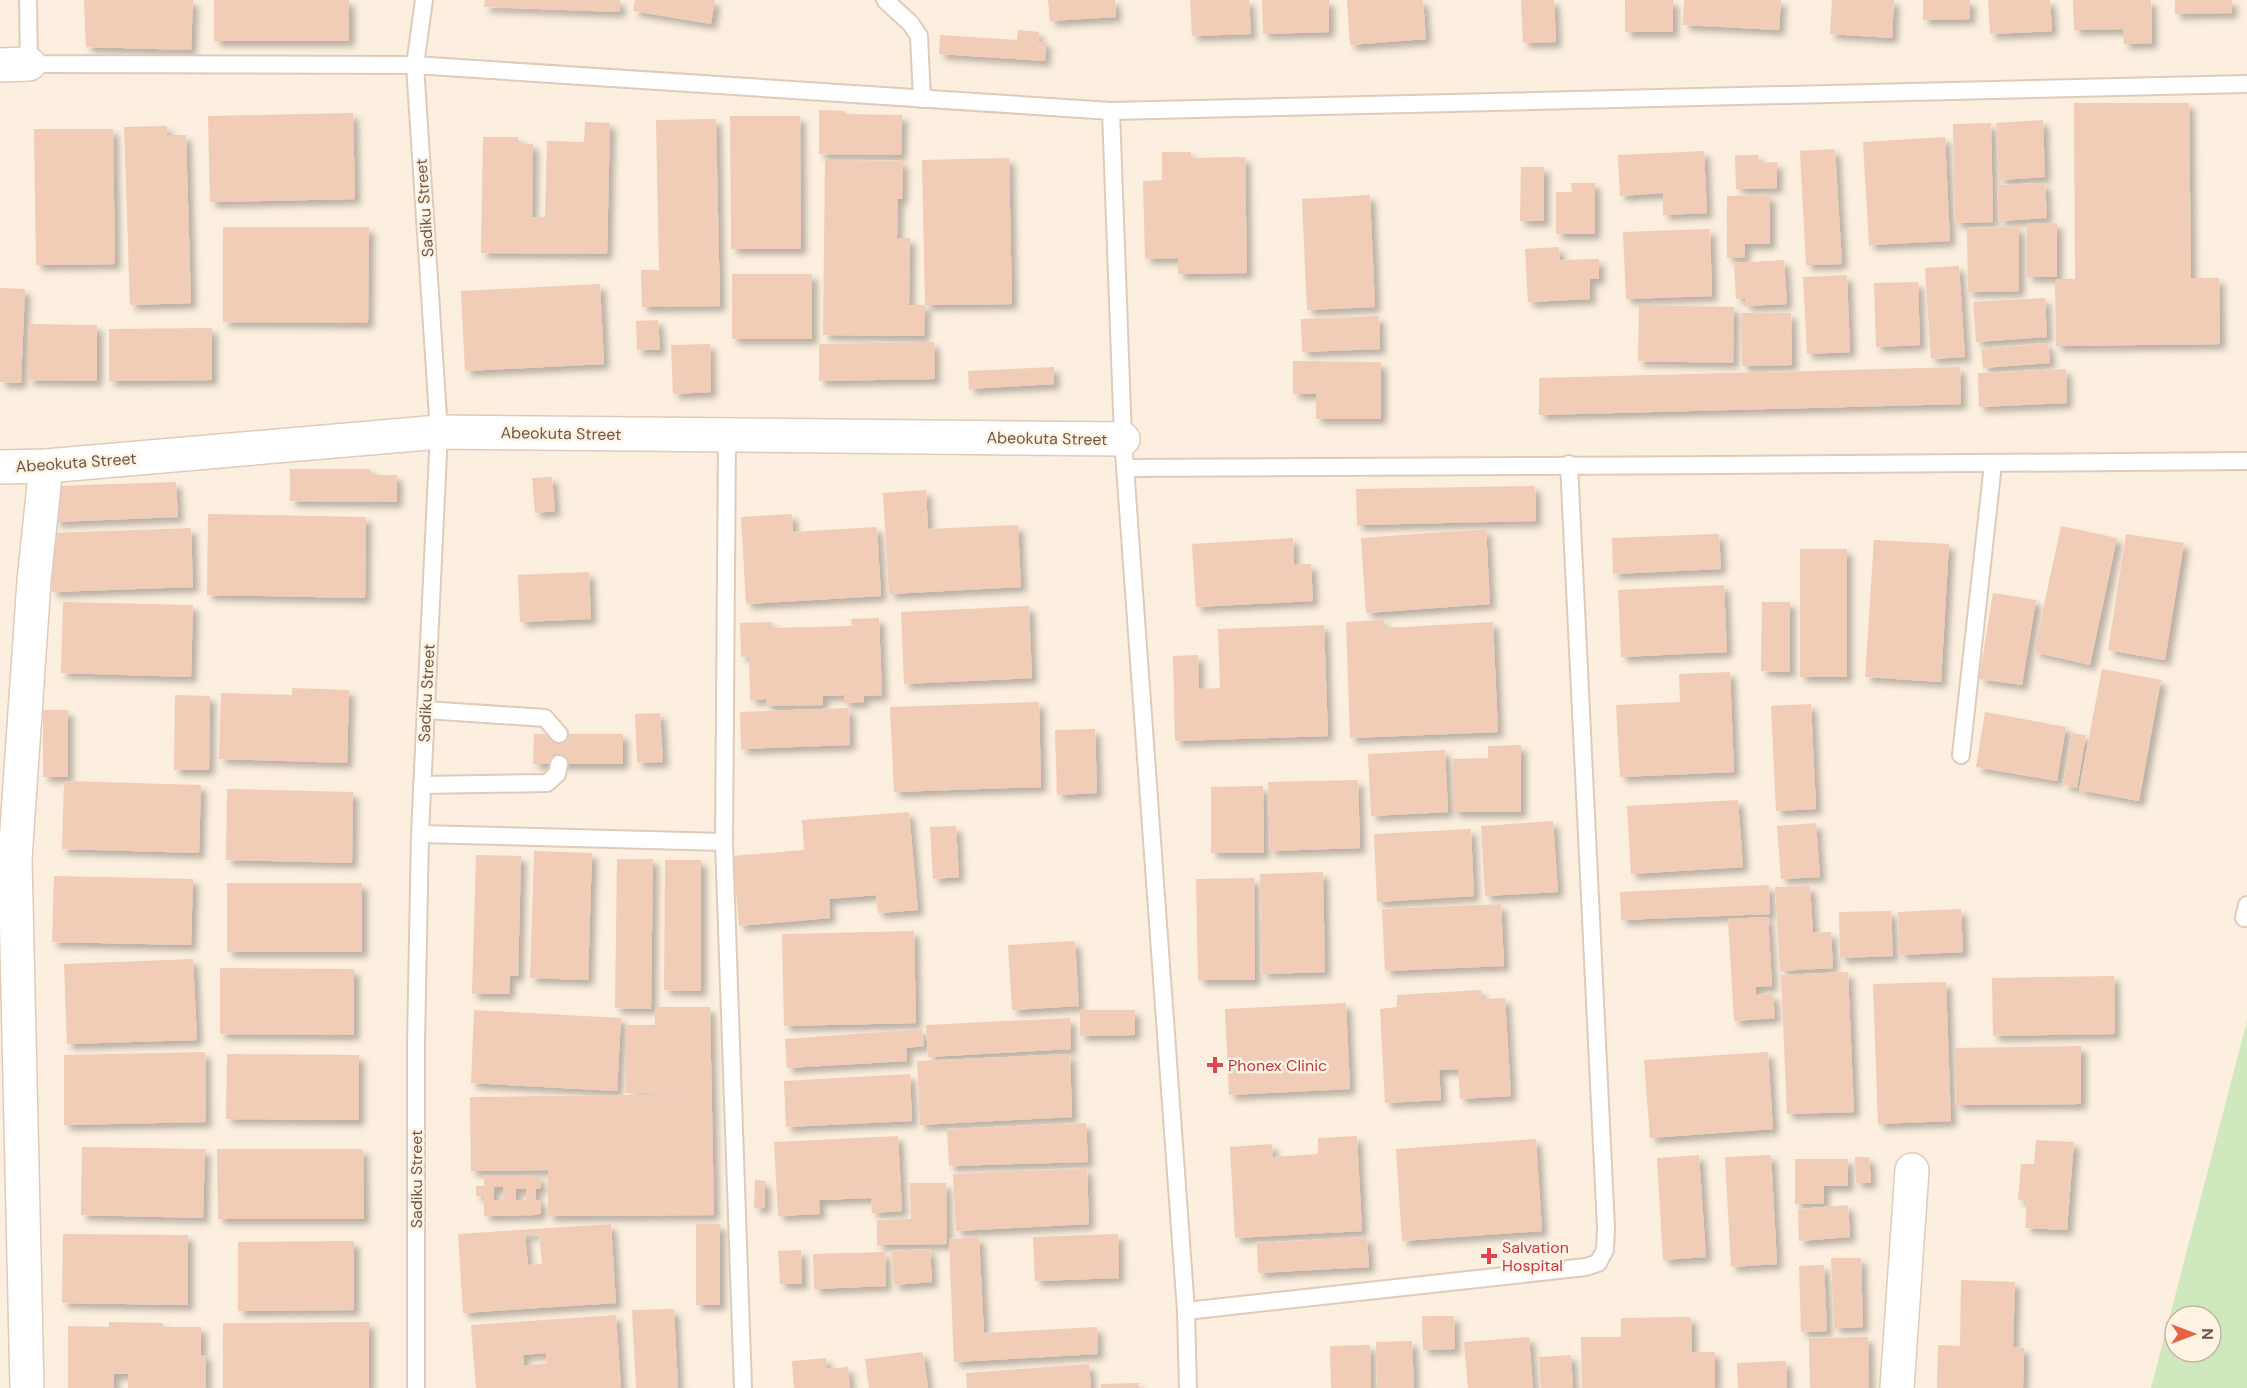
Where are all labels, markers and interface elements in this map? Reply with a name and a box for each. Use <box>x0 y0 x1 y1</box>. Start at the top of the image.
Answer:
street label: Sadiku Street <box>411 158 438 258</box>
street label: Abeokuta Street <box>500 422 622 445</box>
street label: Abeokuta Street <box>986 427 1108 450</box>
street label: Abeokuta Street <box>15 448 137 477</box>
street label: Sadiku Street <box>413 643 440 743</box>
place label: Phonex Clinic <box>1228 1055 1327 1076</box>
marker: Phonex Clinic <box>1206 1056 1224 1074</box>
street label: Sadiku Street <box>406 1130 427 1228</box>
place label: Salvation Hospital <box>1502 1237 1569 1276</box>
marker: Salvation Hospital <box>1480 1247 1498 1265</box>
north arrow <box>2163 1304 2223 1364</box>
text: N <box>2197 1328 2218 1340</box>

